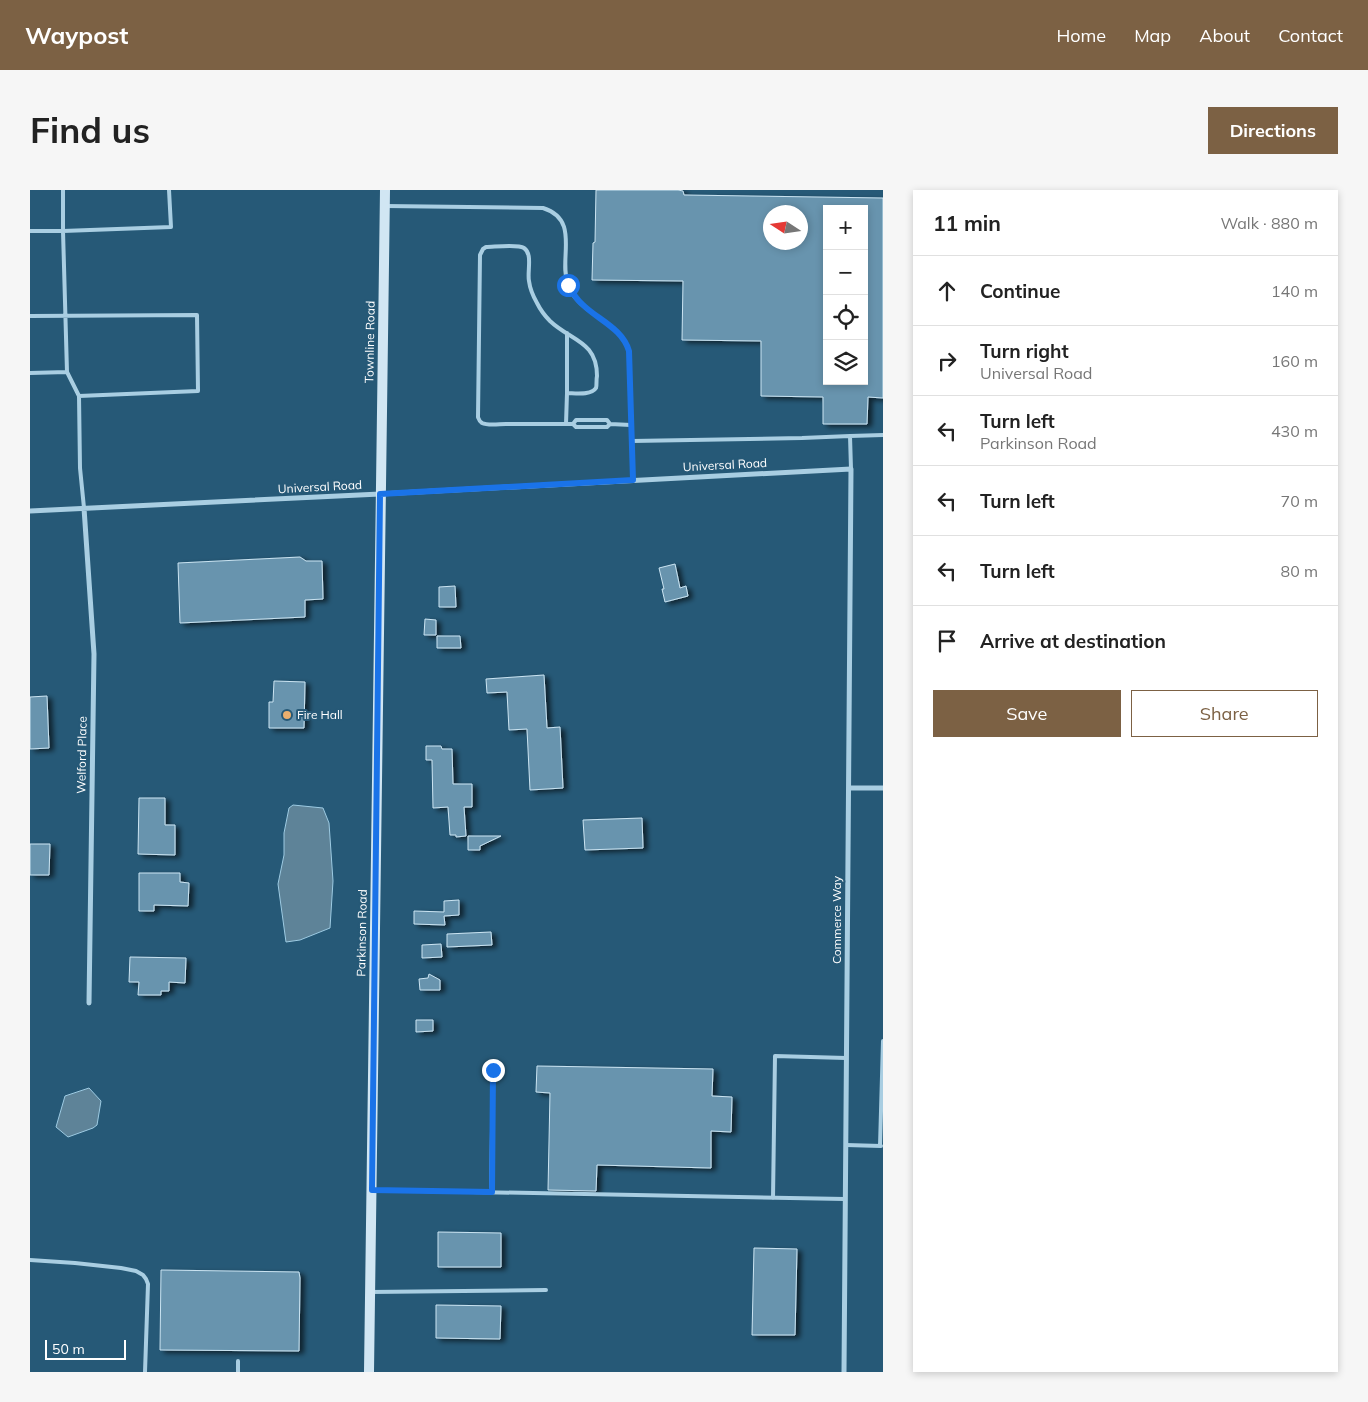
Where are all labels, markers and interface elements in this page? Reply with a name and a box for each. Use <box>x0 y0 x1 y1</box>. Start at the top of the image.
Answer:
text: Waypost <box>25 20 128 50</box>
text: Home <box>1056 24 1106 47</box>
text: Map <box>1134 24 1171 47</box>
text: About <box>1199 24 1250 47</box>
text: Contact <box>1278 24 1343 47</box>
button: Directions <box>1208 107 1338 154</box>
text: Find us <box>30 108 150 152</box>
north arrow <box>763 205 808 250</box>
map controls <box>823 205 868 385</box>
button: + <box>823 205 868 250</box>
text: 11 min <box>933 210 1001 236</box>
text: Walk · 880 m <box>1220 213 1318 233</box>
button: − <box>823 250 868 295</box>
route start <box>557 274 580 297</box>
icon: ahead <box>933 277 961 305</box>
text: Continue <box>980 279 1060 303</box>
text: 140 m <box>1271 281 1318 301</box>
button: locate <box>823 295 868 340</box>
street label: Townline Road <box>361 301 378 383</box>
text: Turn right <box>980 339 1069 363</box>
button: layers <box>823 340 868 385</box>
icon: right <box>933 347 961 375</box>
text: 160 m <box>1271 351 1318 371</box>
text: Universal Road <box>980 363 1092 383</box>
text: Turn left <box>980 409 1055 433</box>
icon: left <box>933 417 961 445</box>
text: 430 m <box>1271 421 1318 441</box>
text: Parkinson Road <box>980 433 1097 453</box>
street label: Universal Road <box>682 455 767 474</box>
street label: Universal Road <box>277 477 362 496</box>
icon: left <box>933 487 961 515</box>
text: Turn left <box>980 489 1055 513</box>
text: 70 m <box>1281 491 1318 511</box>
icon: left <box>933 557 961 585</box>
text: Turn left <box>980 559 1055 583</box>
text: 80 m <box>1281 561 1318 581</box>
icon: arrive <box>933 627 961 655</box>
text: Arrive at destination <box>980 629 1166 653</box>
button: Save <box>933 690 1121 737</box>
button: Share <box>1131 690 1318 737</box>
place label: Fire Hall <box>297 707 343 722</box>
marker: Fire Hall <box>281 709 293 721</box>
street label: Welford Place <box>73 716 90 794</box>
street label: Commerce Way <box>829 875 844 964</box>
street label: Parkinson Road <box>353 889 370 977</box>
route end <box>482 1059 505 1082</box>
scale bar <box>45 1337 126 1360</box>
text: 50 m <box>52 1340 85 1358</box>

